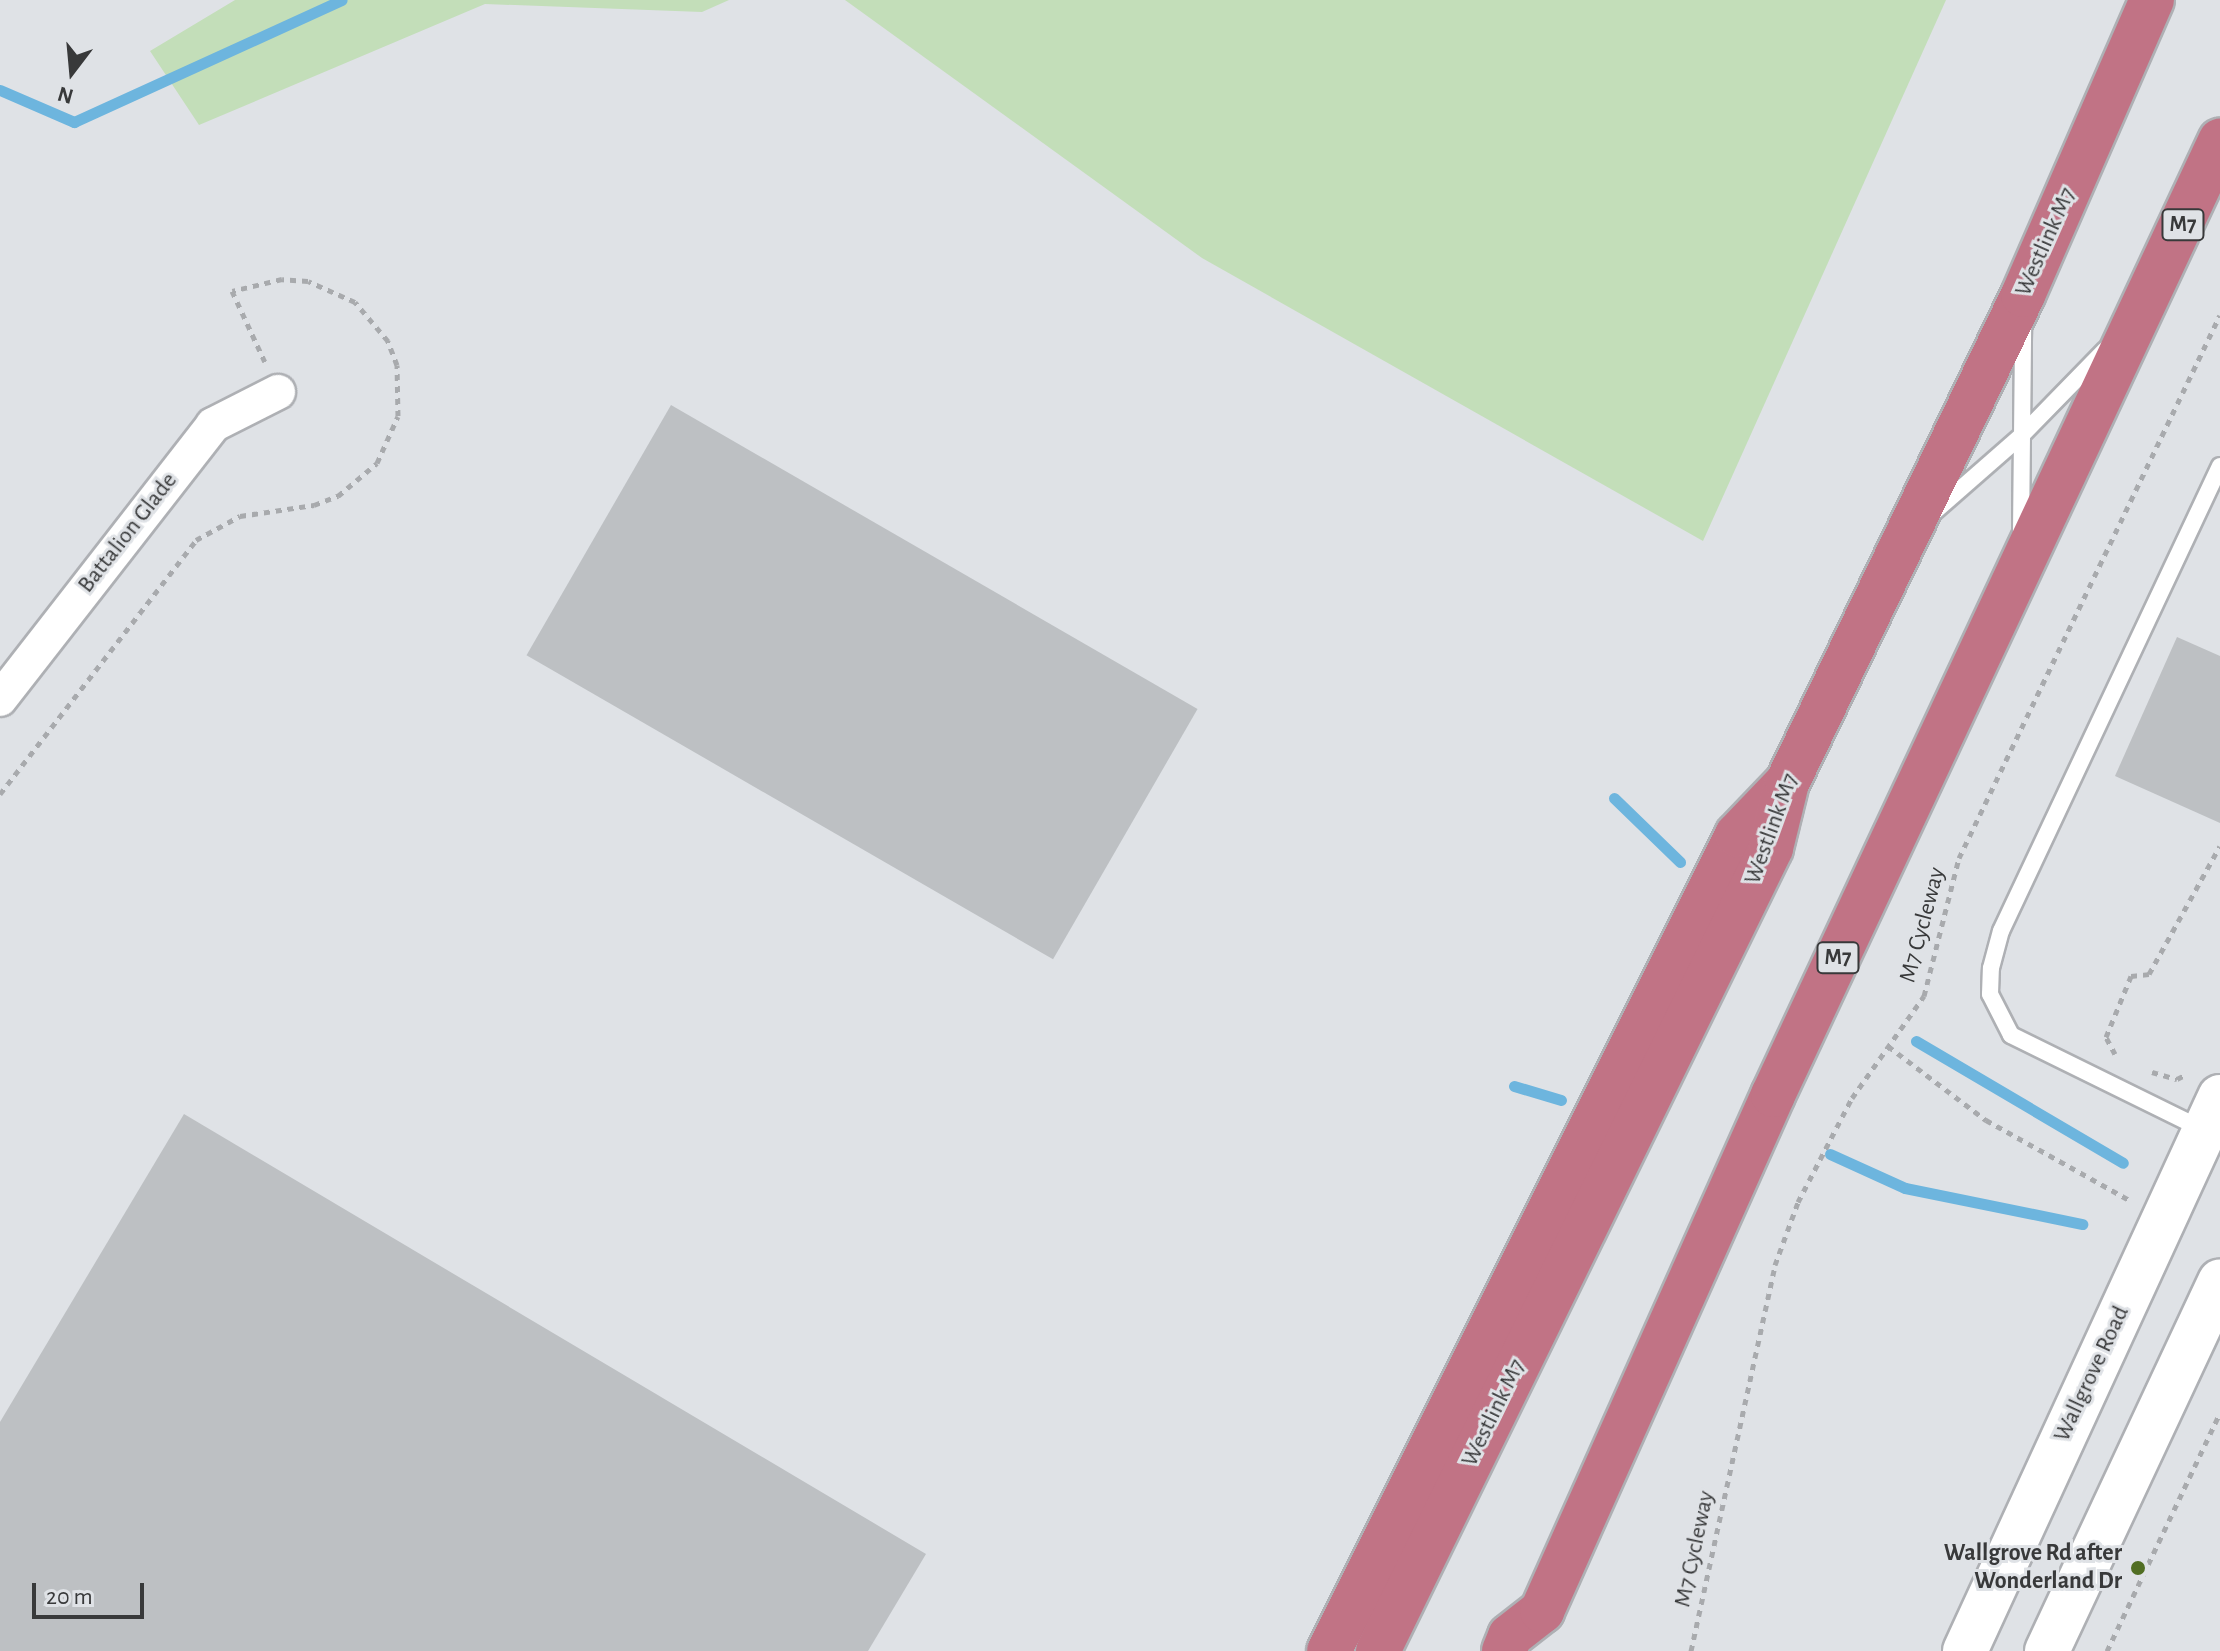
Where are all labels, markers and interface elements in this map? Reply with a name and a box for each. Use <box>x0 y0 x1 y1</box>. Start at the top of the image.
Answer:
north arrow <box>32 32 112 112</box>
text: N <box>55 82 76 108</box>
street label: Westlink M7 <box>2009 183 2083 301</box>
road number: M7 <box>2161 207 2205 243</box>
street label: Battalion Glade <box>72 467 184 599</box>
street label: Westlink M7 <box>1739 770 1805 888</box>
street label: M7 Cycleway <box>1894 864 1952 986</box>
road number: M7 <box>1816 940 1860 976</box>
street label: Wallgrove Road <box>2048 1302 2136 1446</box>
street label: Westlink M7 <box>1456 1355 1532 1471</box>
street label: M7 Cycleway <box>1669 1488 1721 1610</box>
place label: Wallgrove Rd after Wonderland Dr <box>1944 1540 2122 1596</box>
marker: Wallgrove Rd after Wonderland Dr <box>2129 1559 2147 1577</box>
scale bar <box>36 1567 148 1617</box>
text: 20 m <box>46 1585 93 1609</box>

